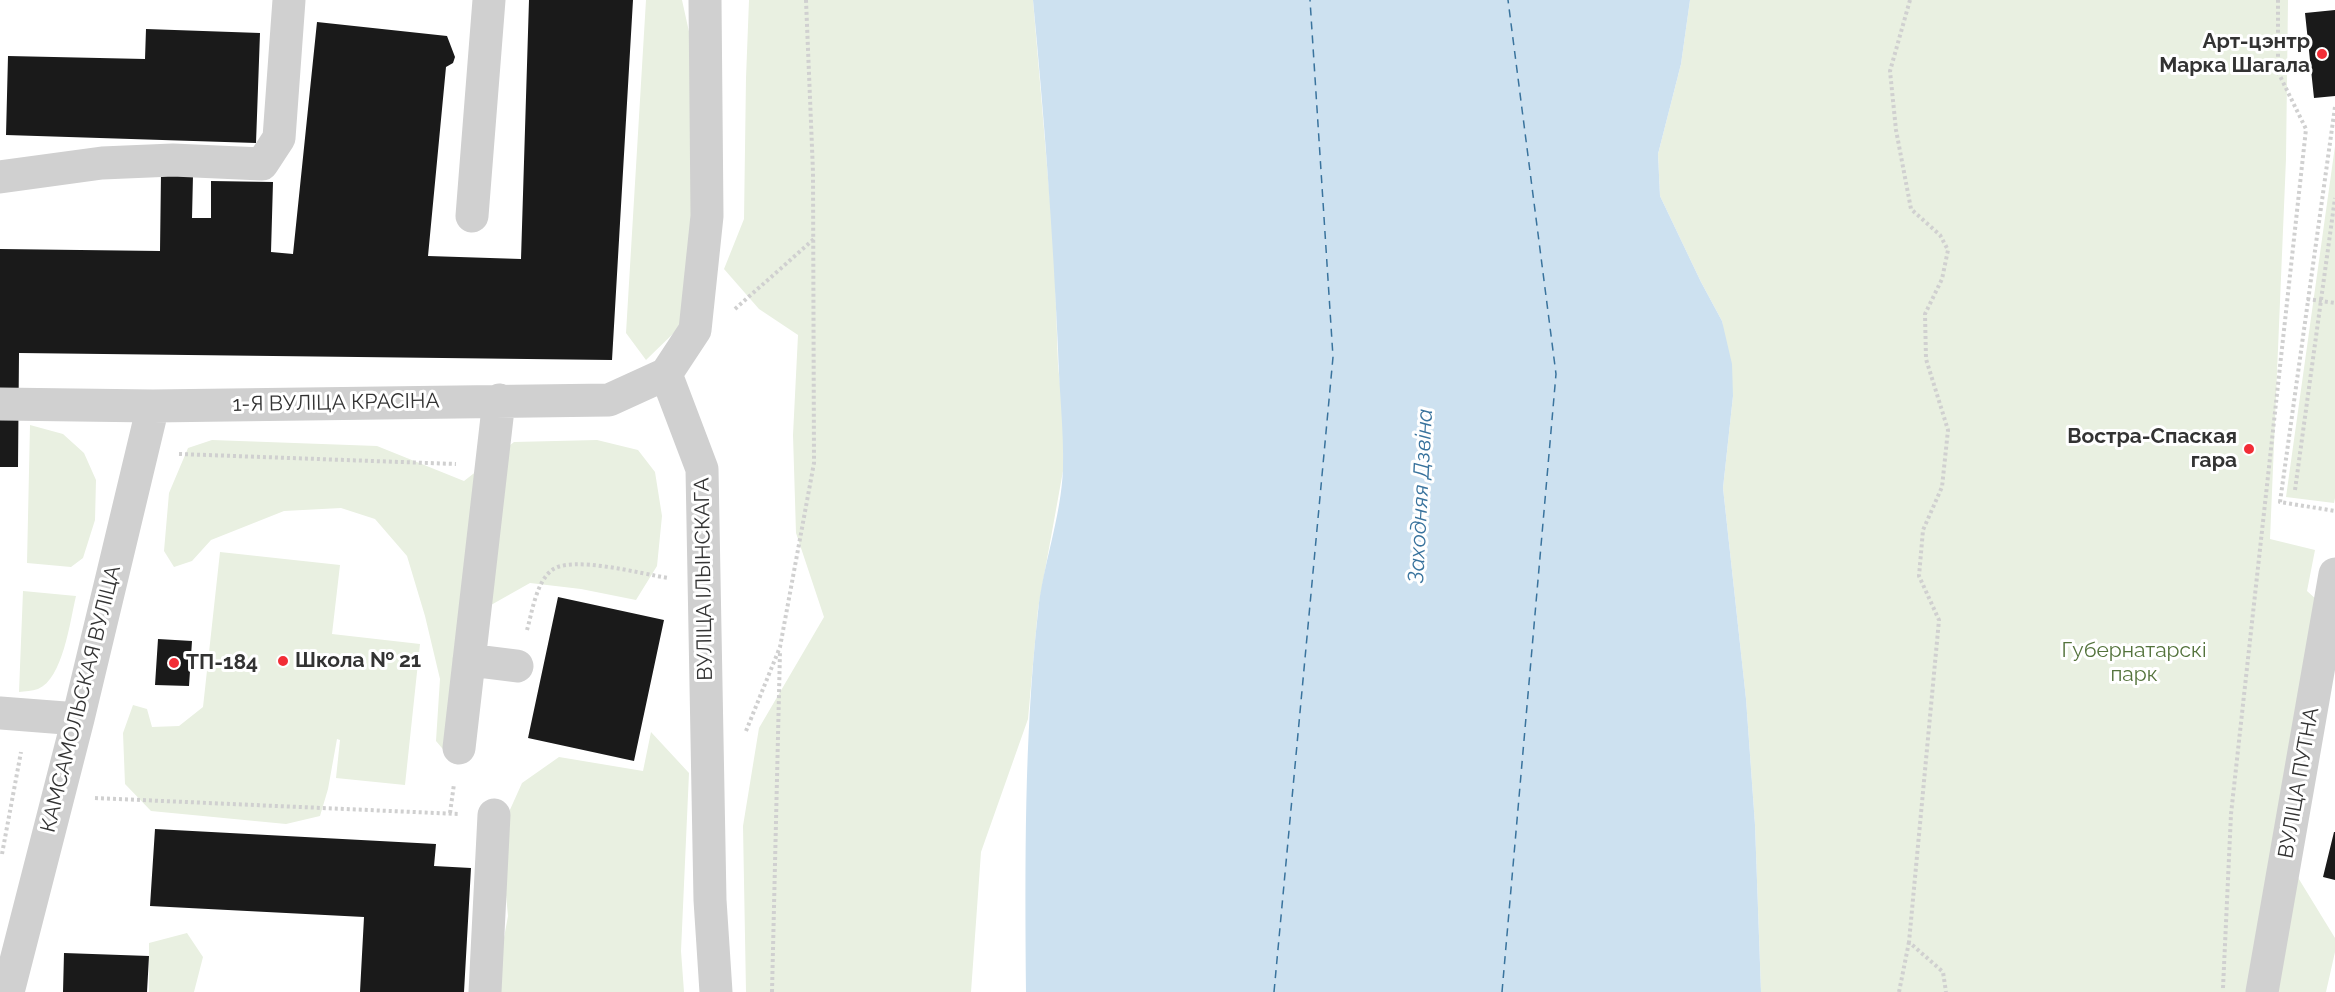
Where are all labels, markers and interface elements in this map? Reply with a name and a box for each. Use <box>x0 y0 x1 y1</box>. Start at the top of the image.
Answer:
place label: Арт-цэнтр Марка Шагала <box>2159 29 2310 79</box>
marker: Арт-цэнтр Марка Шагала <box>2315 47 2329 61</box>
street label: 1-Я ВУЛІЦА КРАСІНА <box>232 389 440 417</box>
water label: Заходняя Дзвіна <box>1403 408 1439 584</box>
place label: Востра-Спаская гара <box>2067 424 2237 474</box>
marker: Востра-Спаская гара <box>2242 442 2256 456</box>
street label: ВУЛІЦА ІЛЬІНСКАГА <box>690 477 718 681</box>
street label: КАМСАМОЛЬСКАЯ ВУЛІЦА <box>36 563 126 835</box>
park label: Губернатарскі парк <box>2061 638 2207 688</box>
place label: Школа № 21 <box>295 648 421 674</box>
place label: ТП-184 <box>186 650 258 676</box>
marker: Школа № 21 <box>276 654 290 668</box>
marker: ТП-184 <box>167 656 181 670</box>
street label: ВУЛІЦА ПУТНА <box>2273 706 2325 860</box>

